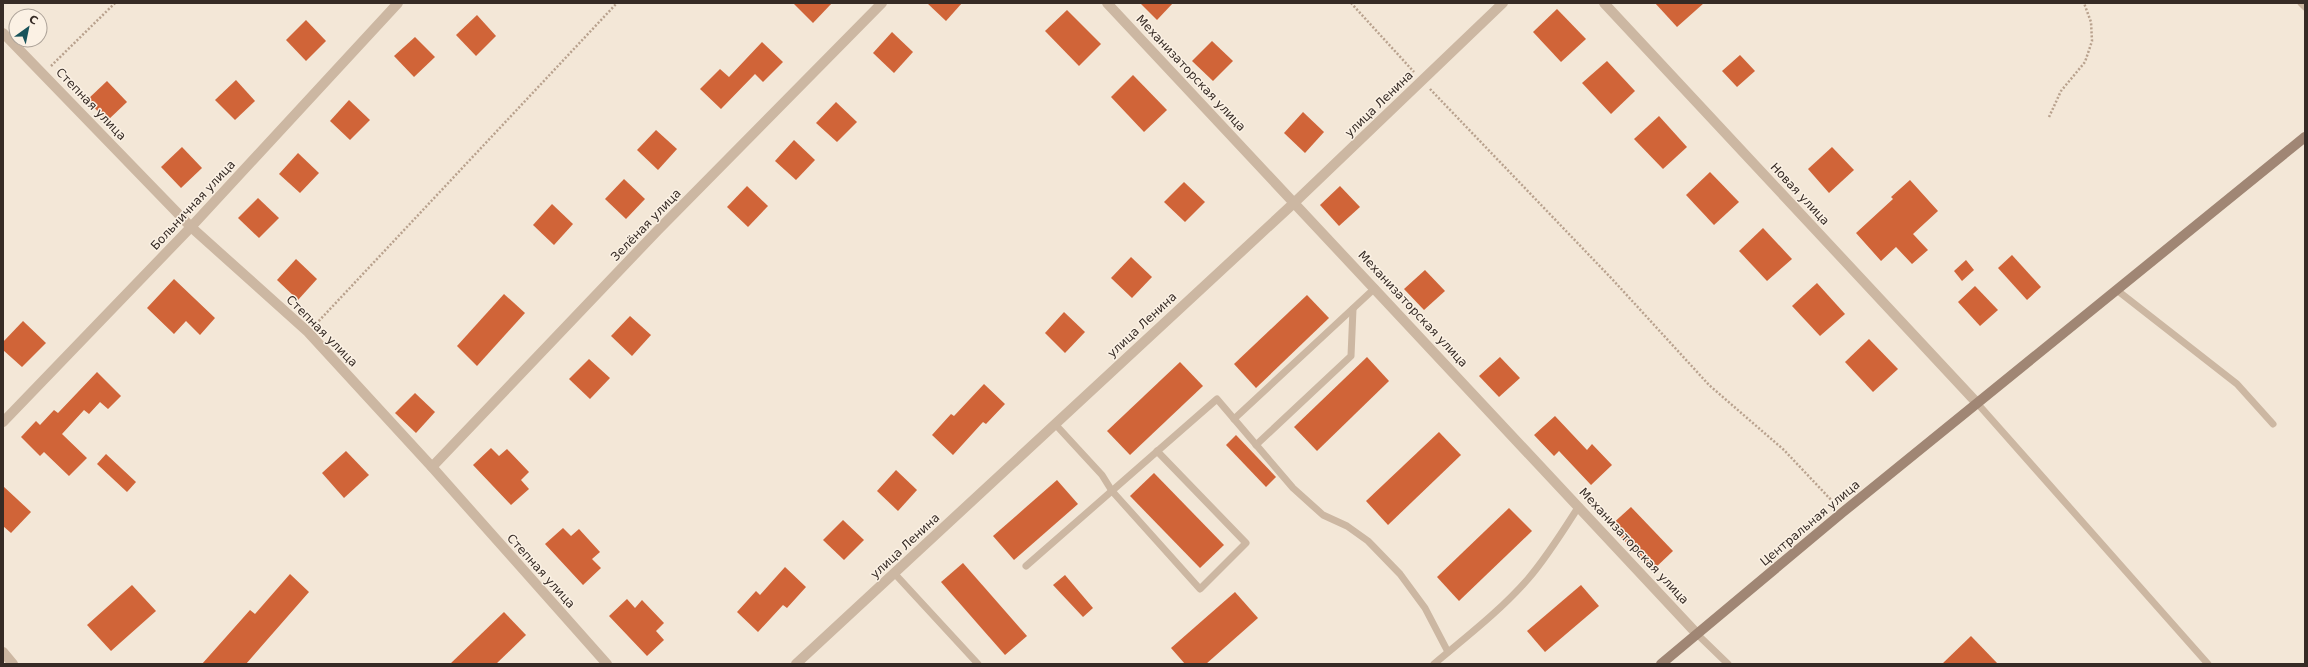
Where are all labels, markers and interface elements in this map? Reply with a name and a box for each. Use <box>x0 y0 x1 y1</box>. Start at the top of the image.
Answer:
north arrow <box>8 8 48 48</box>
text: С <box>26 12 40 28</box>
street label: Механизаторская улица <box>1133 12 1249 134</box>
street label: Степная улица <box>53 65 129 143</box>
street label: улица Ленина <box>1342 68 1416 140</box>
street label: Больничная улица <box>148 157 238 253</box>
street label: Новая улица <box>1768 160 1832 228</box>
street label: Зелёная улица <box>608 186 684 264</box>
street label: Механизаторская улица <box>1355 248 1471 370</box>
street label: улица Ленина <box>1105 289 1179 361</box>
street label: Степная улица <box>283 292 361 370</box>
street label: Центральная улица <box>1757 477 1863 569</box>
street label: Механизаторская улица <box>1576 485 1692 607</box>
street label: улица Ленина <box>868 510 942 582</box>
street label: Степная улица <box>504 531 578 611</box>

